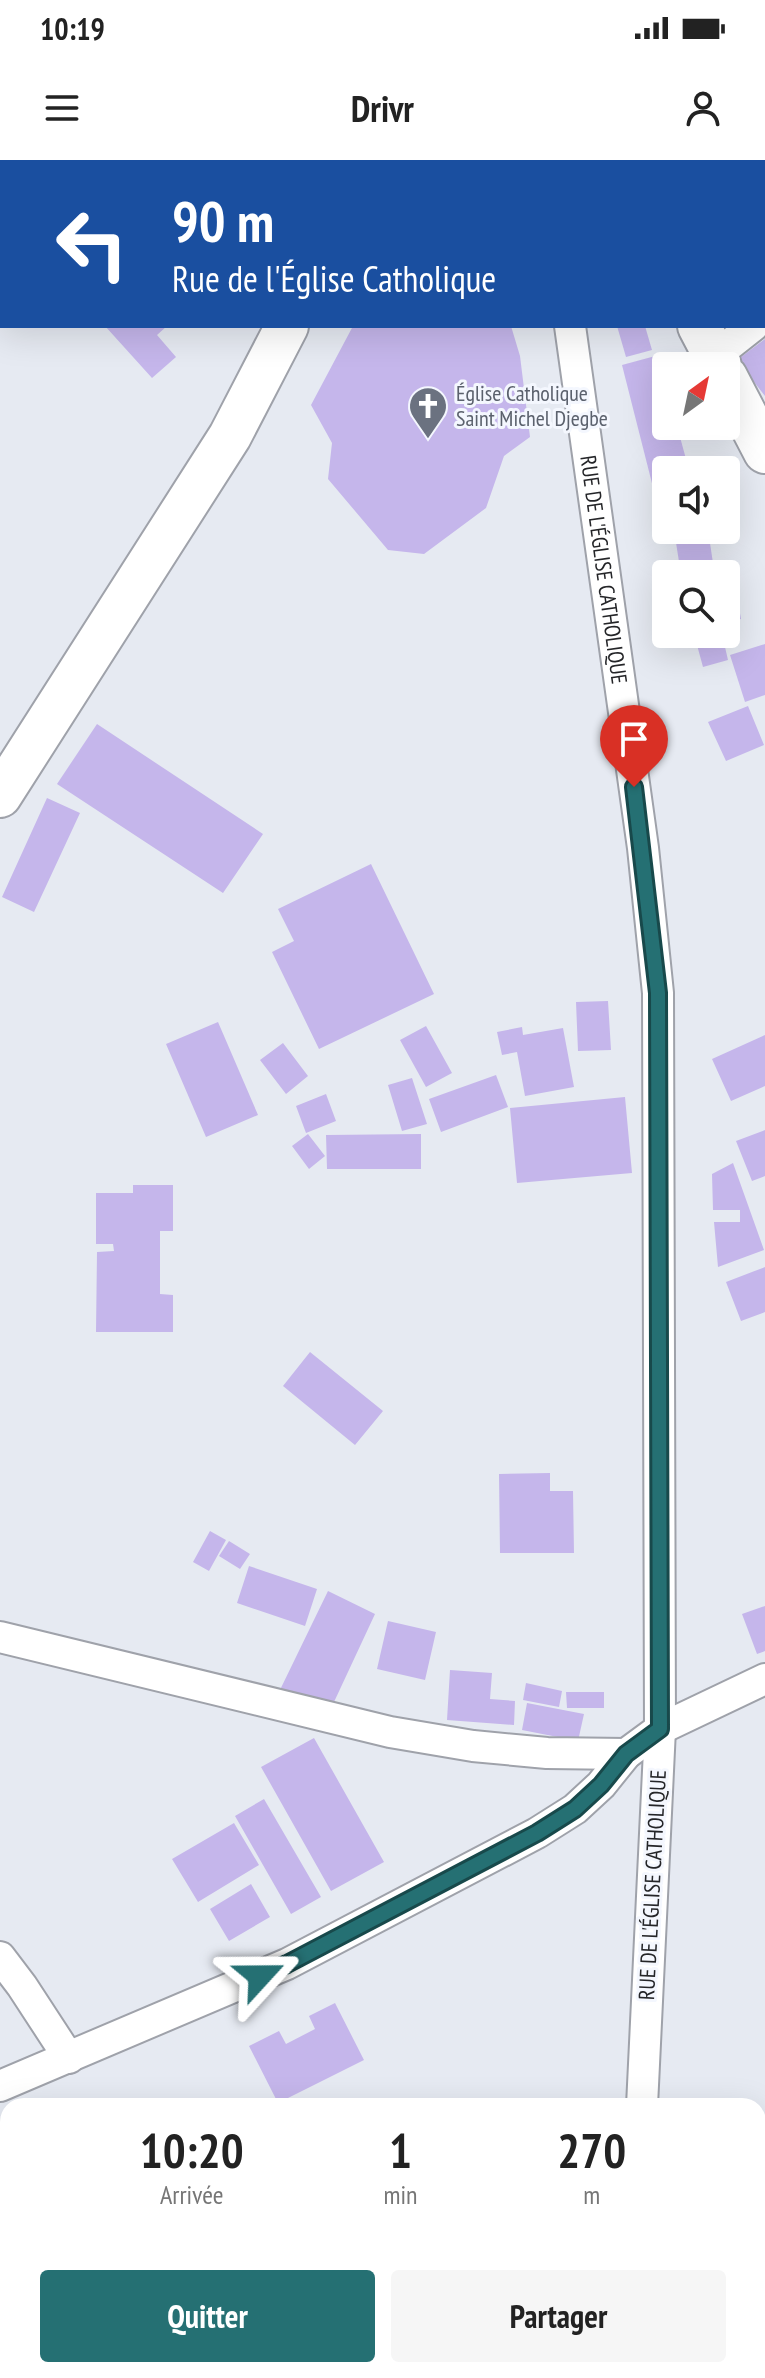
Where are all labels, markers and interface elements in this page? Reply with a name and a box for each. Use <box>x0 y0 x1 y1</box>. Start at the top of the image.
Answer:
text: 10:19 <box>40 9 105 48</box>
text: Drivr <box>351 85 414 132</box>
icon: menu <box>40 86 84 130</box>
icon: person <box>681 86 725 130</box>
text: 90 m <box>172 185 274 257</box>
icon: left <box>40 192 144 296</box>
text: Rue de l'Église Catholique <box>172 255 496 302</box>
north arrow <box>652 352 740 440</box>
map controls <box>652 352 740 648</box>
place label: Église Catholique Saint Michel Djegbe <box>456 379 608 432</box>
church icon: Église Catholique Saint Michel Djegbe <box>407 385 449 440</box>
street label: RUE DE L'ÉGLISE CATHOLIQUE <box>574 454 634 686</box>
button: sound <box>652 456 740 544</box>
button: search <box>652 560 740 648</box>
pin <box>600 705 668 787</box>
icon: arrive <box>612 717 656 761</box>
street label: RUE DE L'ÉGLISE CATHOLIQUE <box>632 1769 672 2001</box>
position arrow <box>218 1934 302 2018</box>
text: 10:20 <box>140 2119 244 2181</box>
text: 1 <box>389 2119 412 2181</box>
text: 270 <box>557 2119 626 2181</box>
text: Arrivée <box>160 2178 224 2211</box>
text: min <box>383 2178 417 2211</box>
text: m <box>583 2178 600 2211</box>
button: Quitter <box>40 2270 375 2362</box>
button: Partager <box>391 2270 726 2362</box>

